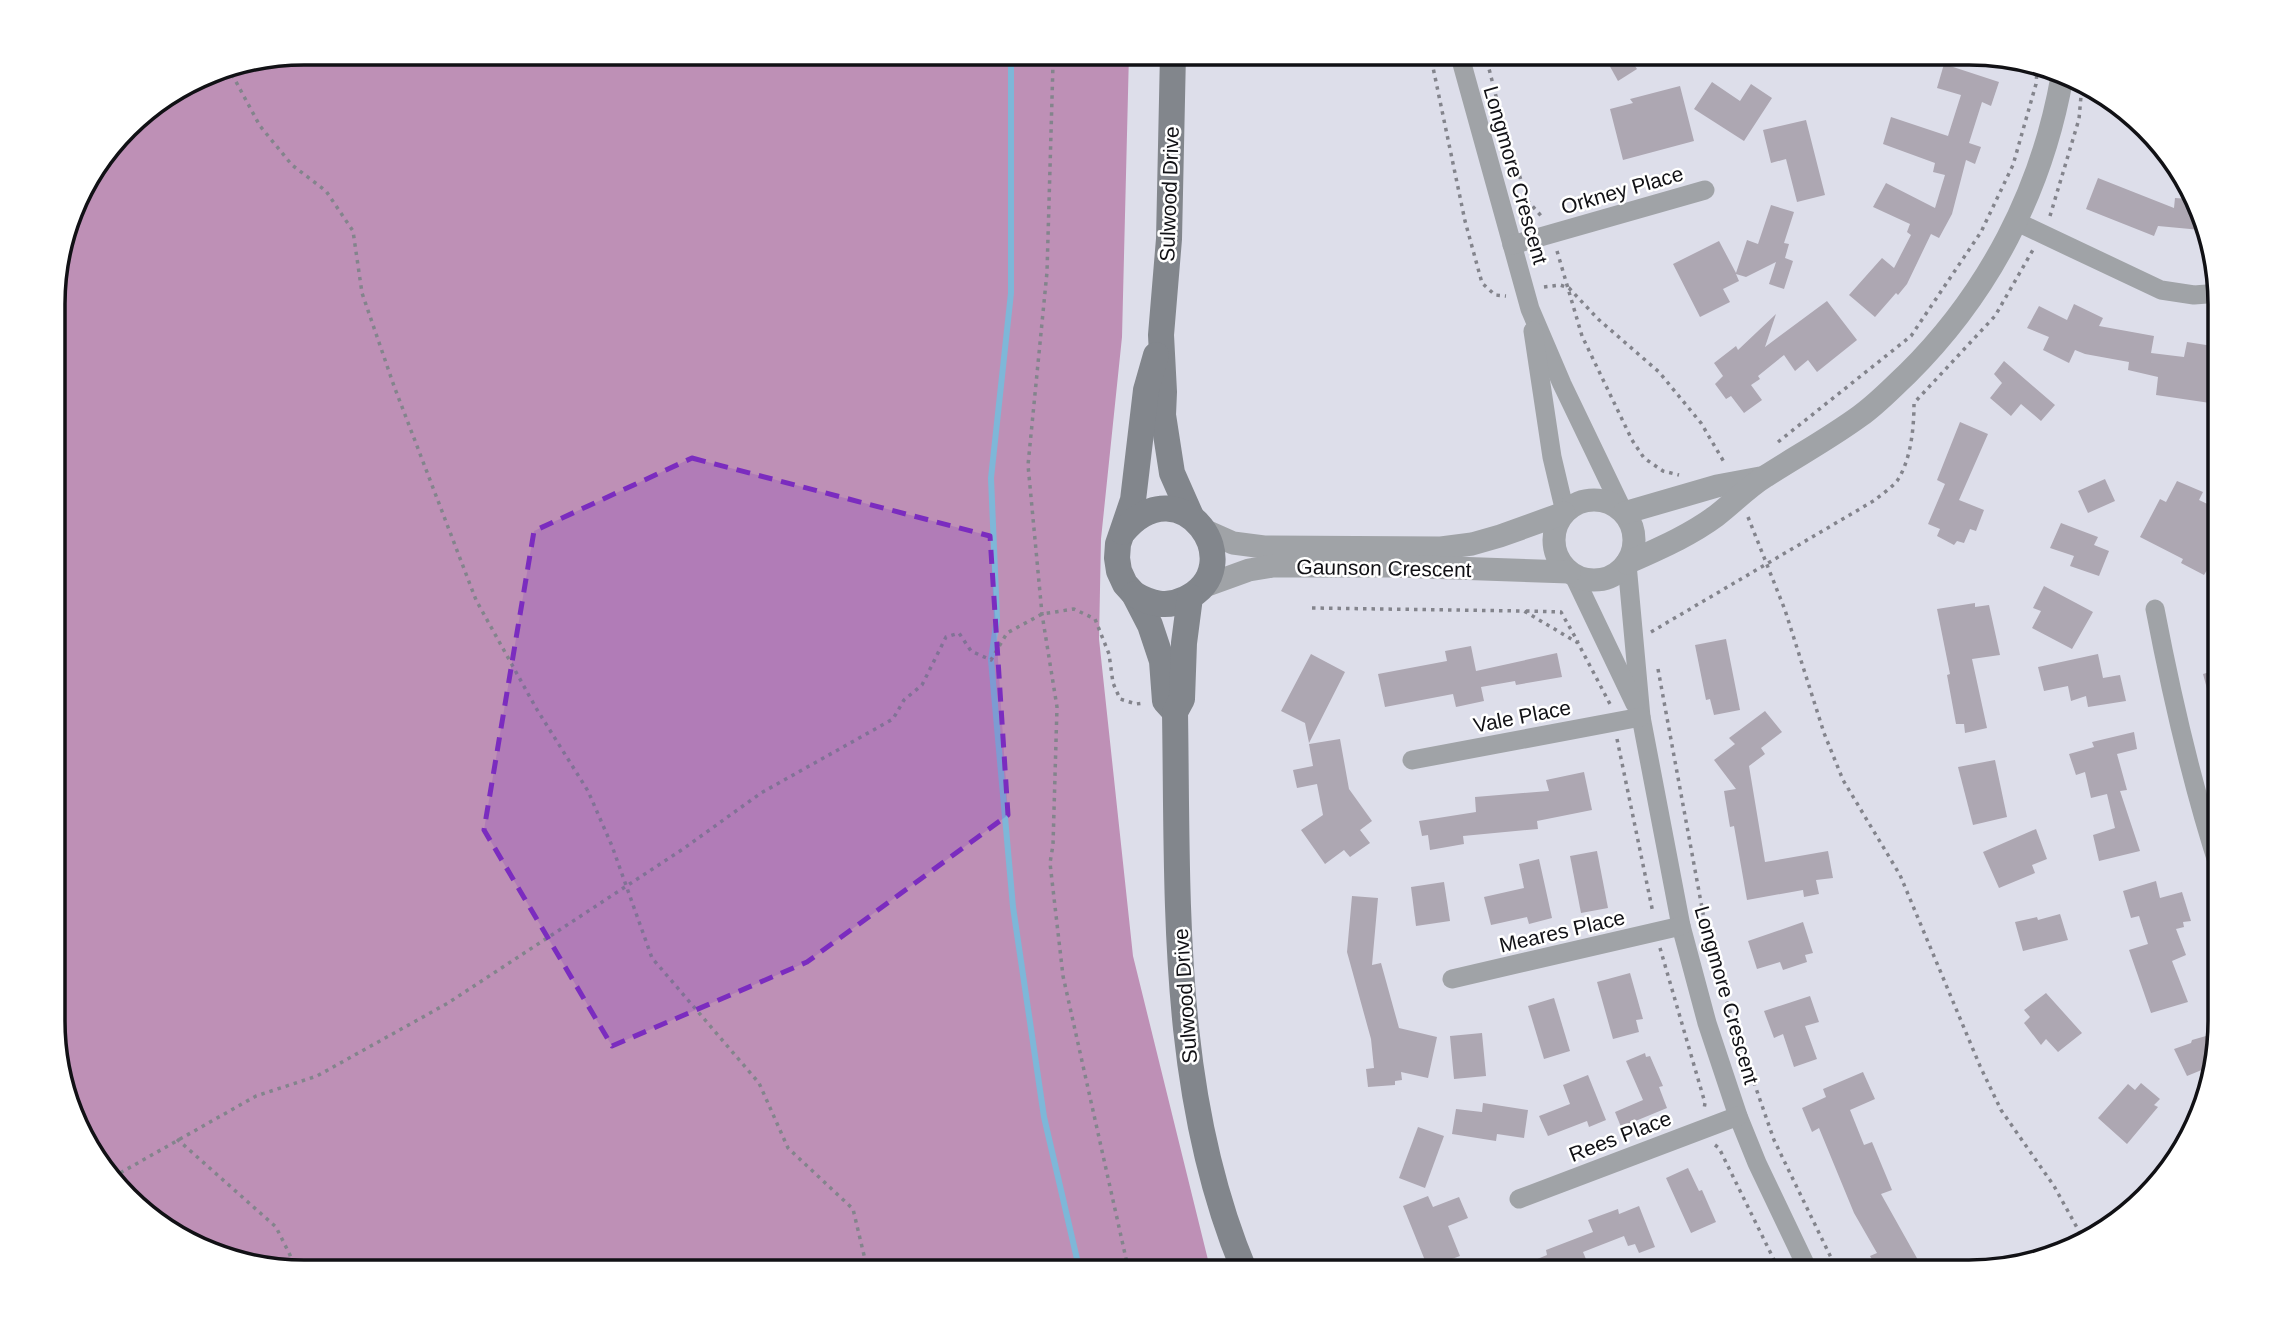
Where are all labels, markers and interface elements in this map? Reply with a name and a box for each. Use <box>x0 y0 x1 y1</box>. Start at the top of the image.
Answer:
street label: Longmore Crescent <box>1480 83 1553 267</box>
street label: Sulwood Drive <box>1155 126 1183 262</box>
street label: Orkney Place <box>1558 162 1686 218</box>
street label: Gaunson Crescent <box>1296 555 1472 581</box>
street label: Vale Place <box>1471 695 1573 737</box>
street label: Longmore Crescent <box>1691 903 1764 1087</box>
street label: Meares Place <box>1497 905 1627 957</box>
street label: Sulwood Drive <box>1169 928 1201 1064</box>
street label: Rees Place <box>1566 1106 1674 1166</box>

